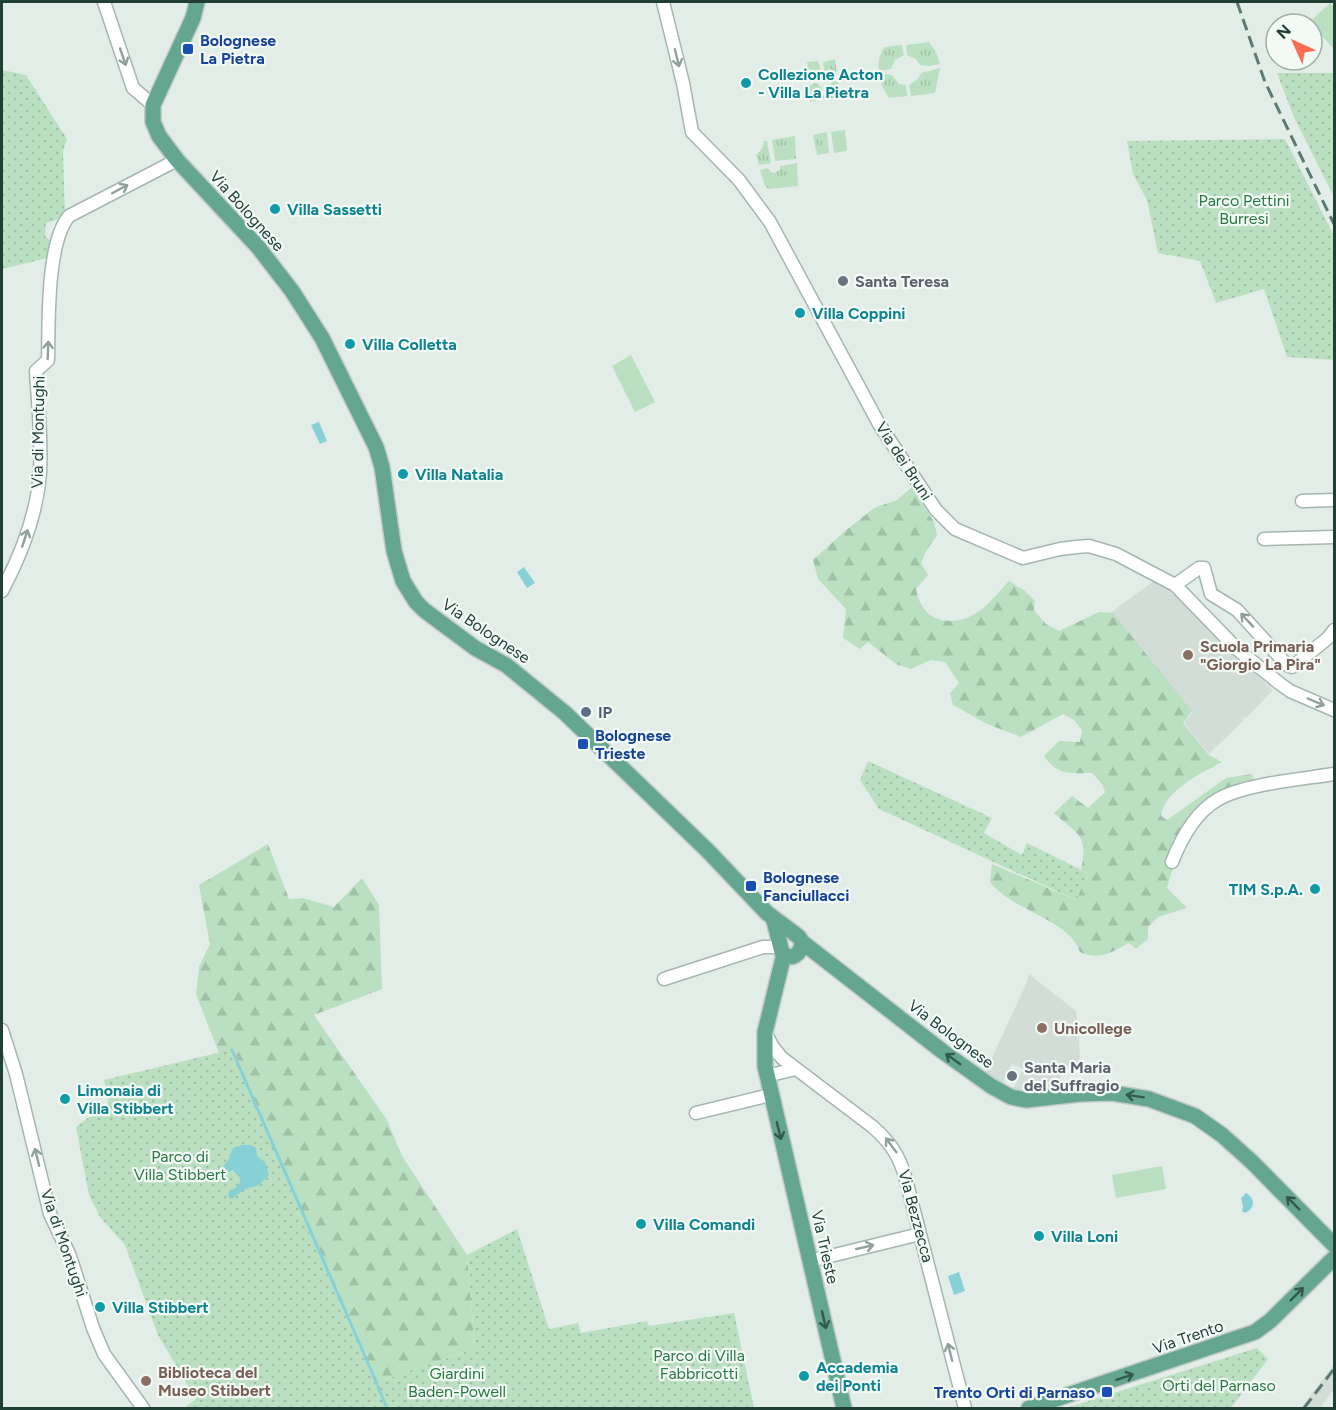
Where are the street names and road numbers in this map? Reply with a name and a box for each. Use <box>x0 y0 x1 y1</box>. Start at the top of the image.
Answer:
street label: Via Bolognese <box>206 167 288 255</box>
street label: Via di Montughi <box>28 375 48 489</box>
street label: Via dei Bruni <box>872 418 936 504</box>
street label: Via Bolognese <box>438 595 534 668</box>
street label: Via Bolognese <box>905 996 998 1072</box>
street label: Via Bezzecca <box>894 1167 938 1265</box>
street label: Via di Montughi <box>37 1187 91 1299</box>
street label: Via Trieste <box>807 1208 843 1286</box>
street label: Via Trento <box>1150 1316 1226 1358</box>

